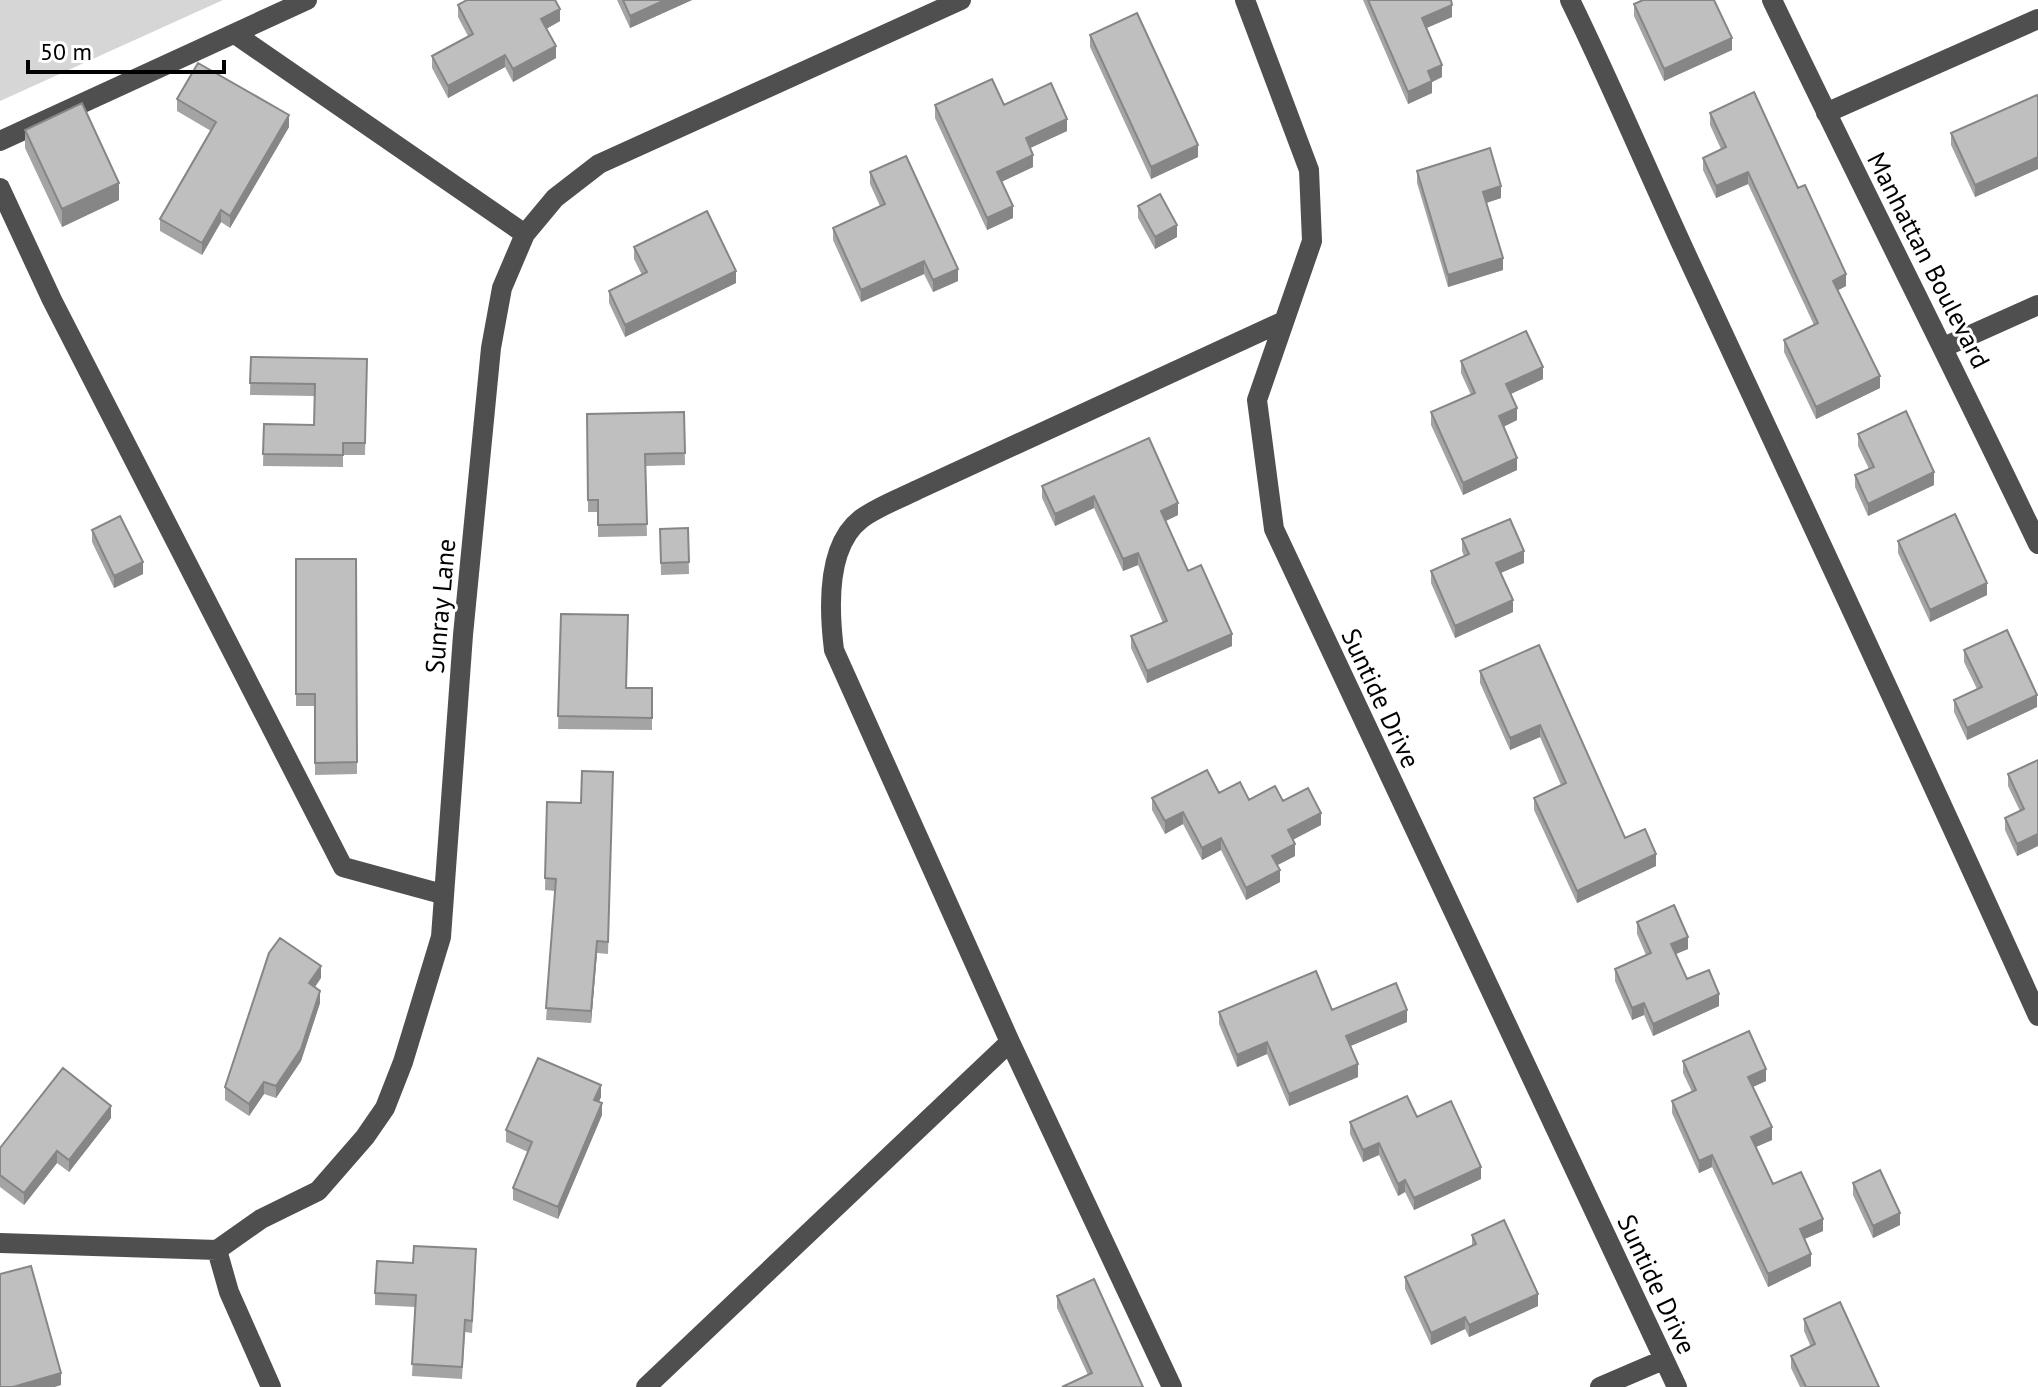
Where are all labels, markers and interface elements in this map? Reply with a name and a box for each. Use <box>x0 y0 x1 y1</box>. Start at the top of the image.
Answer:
scale bar <box>28 24 224 74</box>
text: 50 m <box>40 36 92 67</box>
street label: Manhattan Boulevard <box>1860 146 1998 374</box>
street label: Sunray Lane <box>418 537 462 675</box>
street label: Suntide Drive <box>1334 623 1428 773</box>
street label: Suntide Drive <box>1610 1209 1704 1359</box>

